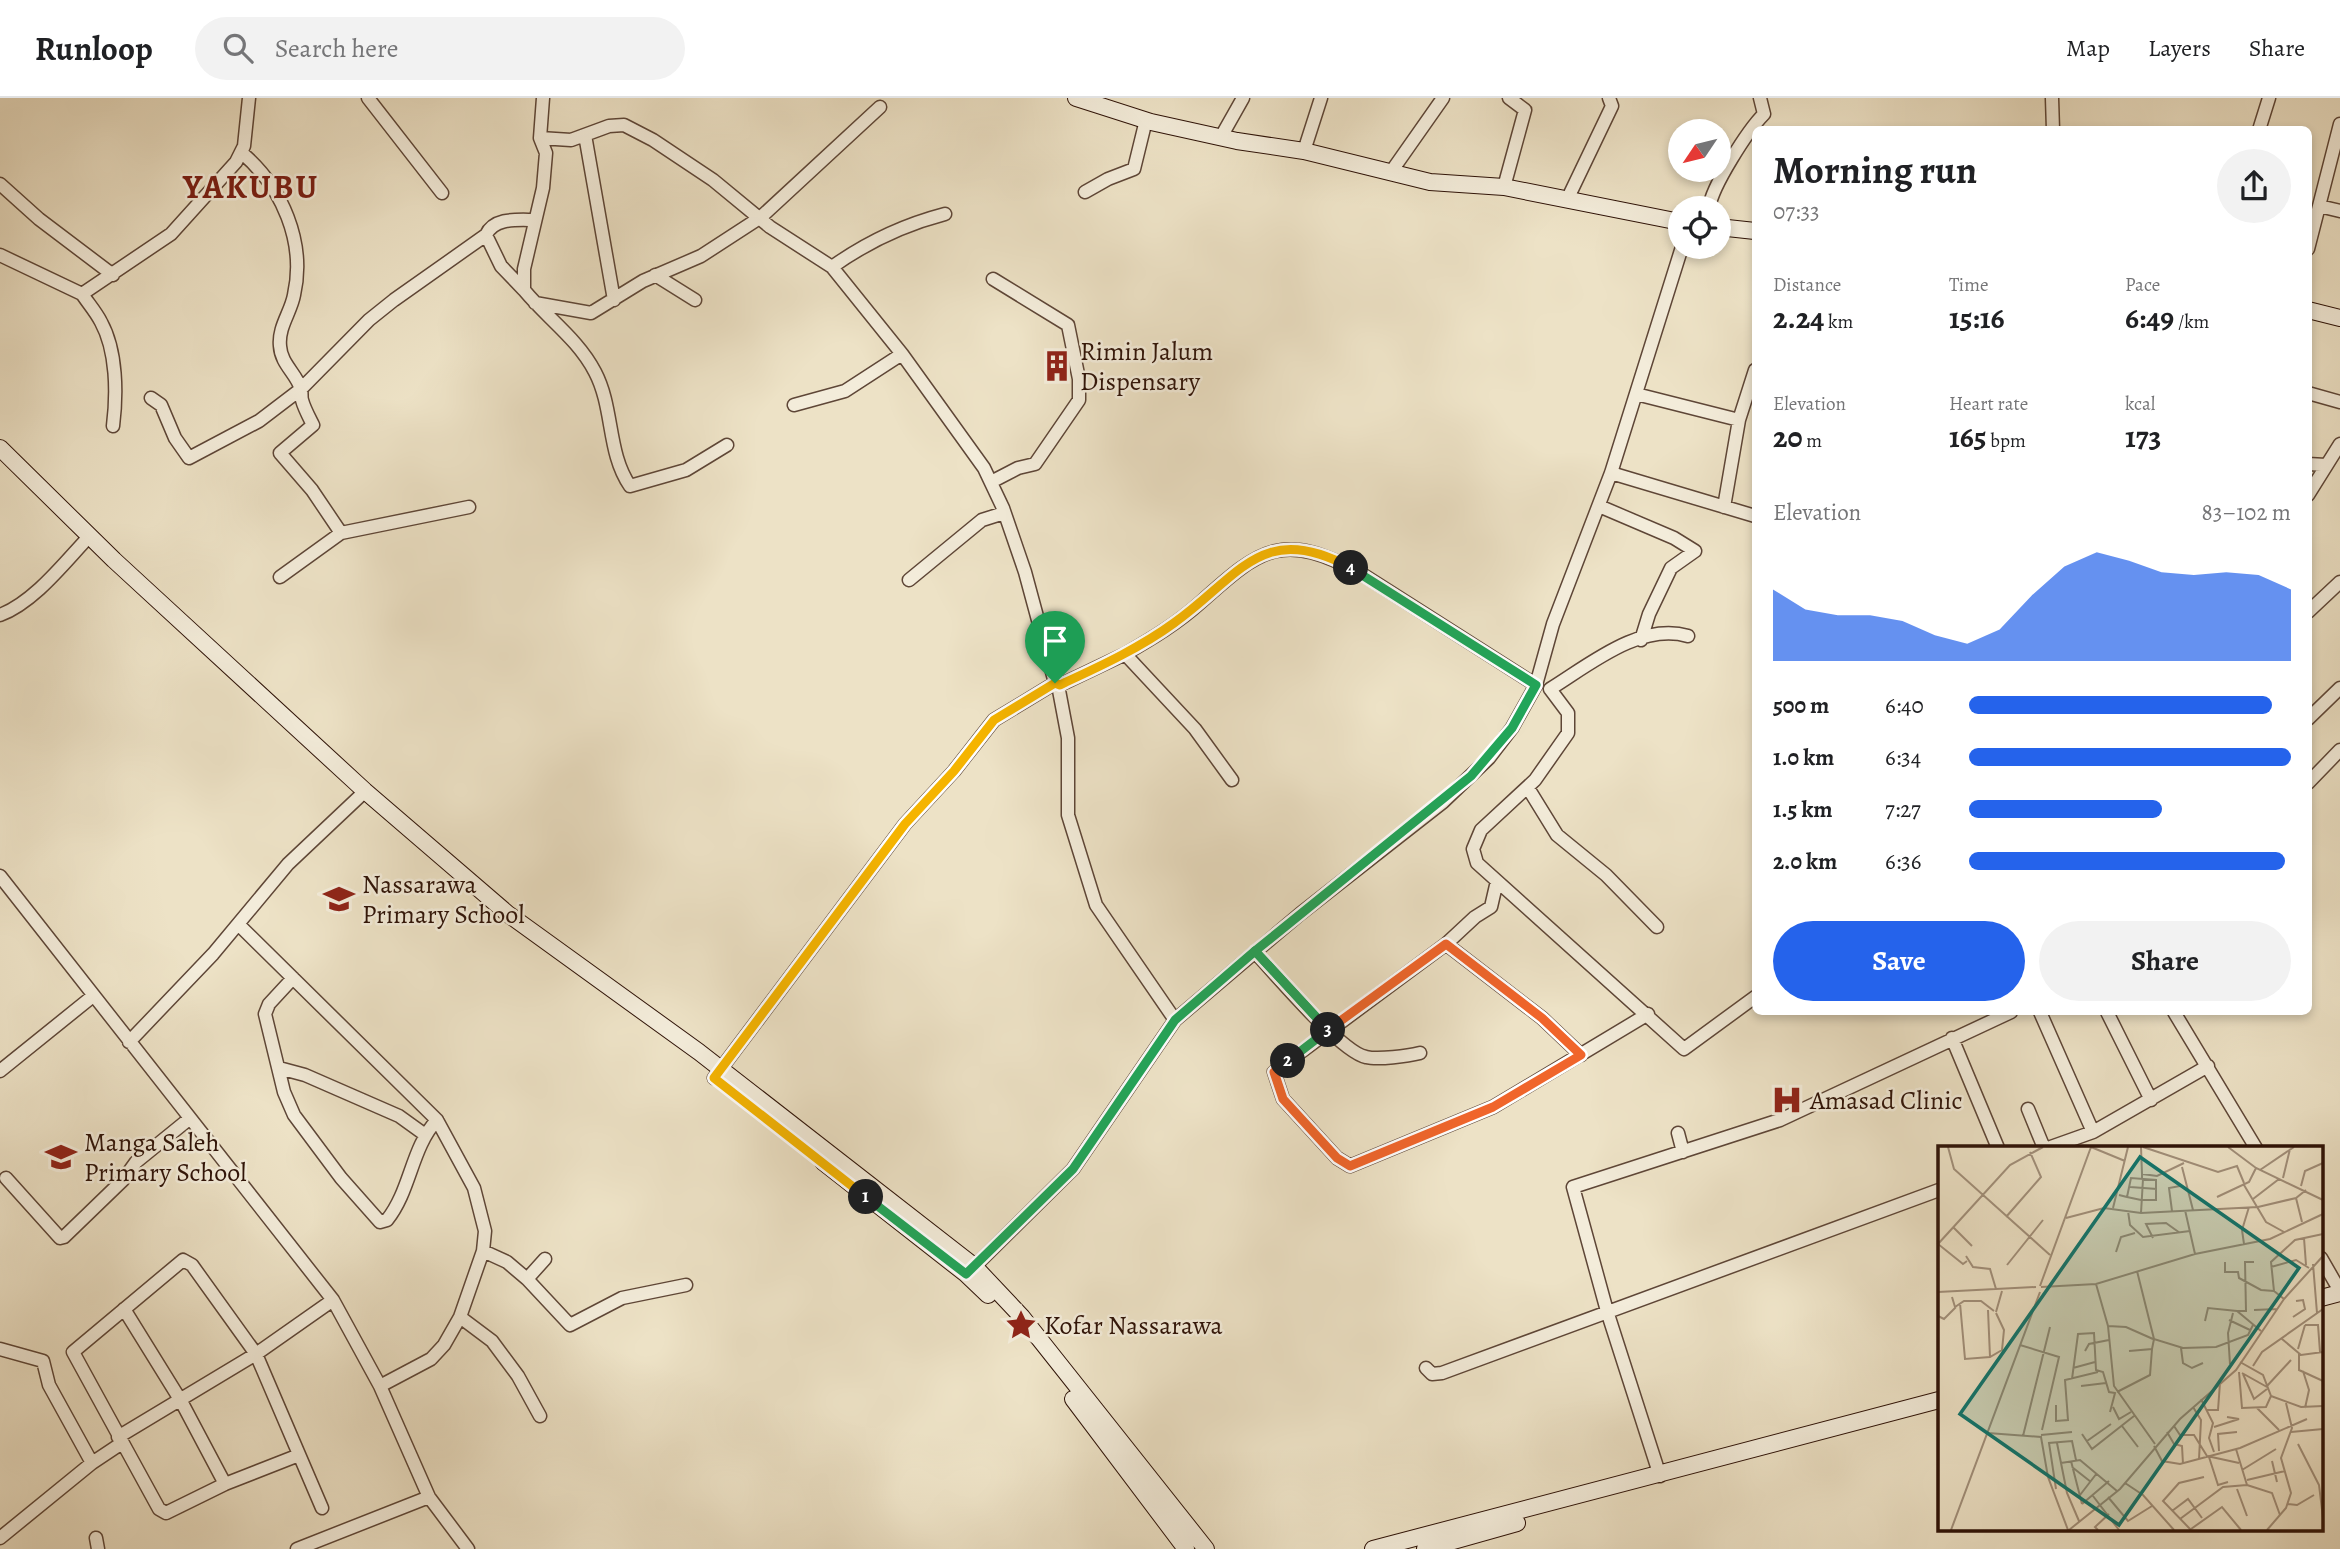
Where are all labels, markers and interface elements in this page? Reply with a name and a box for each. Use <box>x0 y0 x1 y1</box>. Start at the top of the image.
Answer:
search box <box>195 17 685 80</box>
text: Runloop <box>35 26 153 71</box>
icon: search <box>219 29 257 67</box>
text: Search here <box>275 31 398 66</box>
text: Map <box>2066 32 2110 64</box>
text: Layers <box>2148 32 2211 64</box>
text: Share <box>2249 32 2305 64</box>
north arrow <box>1668 119 1731 182</box>
map controls <box>1668 119 1731 259</box>
text: Morning run <box>1773 144 1977 196</box>
button: share <box>2217 149 2291 223</box>
district label: YAKUBU <box>182 164 319 209</box>
button: locate <box>1668 196 1731 259</box>
text: 07:33 <box>1773 196 1820 227</box>
text: Distance <box>1773 272 1841 298</box>
text: Time <box>1949 272 1988 298</box>
text: Pace <box>2125 272 2160 298</box>
text: 2.24 <box>1773 298 1824 338</box>
text: 15:16 <box>1949 298 2004 338</box>
text: 6:49 <box>2125 298 2174 338</box>
text: km <box>1824 309 1853 335</box>
text: /km <box>2174 309 2209 335</box>
place label: Rimin Jalum Dispensary <box>1080 334 1213 399</box>
building icon: Rimin Jalum Dispensary <box>1040 349 1074 383</box>
text: Elevation <box>1773 391 1846 417</box>
text: Heart rate <box>1949 391 2028 417</box>
text: kcal <box>2125 391 2155 417</box>
text: 20 <box>1773 417 1803 457</box>
text: 165 <box>1949 417 1987 457</box>
text: 173 <box>2125 417 2161 457</box>
text: m <box>1803 428 1822 454</box>
text: bpm <box>1987 428 2026 454</box>
text: Elevation <box>1773 497 1861 528</box>
text: 83–102 m <box>2202 497 2291 528</box>
pin: 4 <box>1334 550 1368 586</box>
text: 4 <box>1346 554 1355 580</box>
pin <box>1025 611 1085 683</box>
icon: arrive <box>1036 622 1074 660</box>
text: 500 m <box>1773 690 1829 721</box>
text: 6:40 <box>1885 690 1924 721</box>
text: 1.0 km <box>1773 742 1834 773</box>
text: 6:34 <box>1885 742 1921 773</box>
text: 1.5 km <box>1773 794 1833 825</box>
text: 7:27 <box>1885 794 1921 825</box>
text: 2.0 km <box>1773 846 1837 877</box>
text: 6:36 <box>1885 846 1921 877</box>
place label: Nassarawa Primary School <box>362 867 525 932</box>
school or university icon: Nassarawa Primary School <box>322 882 356 916</box>
button: Save <box>1773 921 2025 1001</box>
button: Share <box>2039 921 2291 1001</box>
pin: 3 <box>1310 1012 1346 1048</box>
text: 3 <box>1323 1016 1332 1042</box>
pin: 2 <box>1270 1044 1306 1079</box>
text: 2 <box>1283 1047 1292 1073</box>
hospital icon: Amasad Clinic <box>1770 1083 1804 1117</box>
place label: Amasad Clinic <box>1809 1083 1963 1118</box>
place label: Manga Saleh Primary School <box>84 1125 247 1190</box>
school or university icon: Manga Saleh Primary School <box>44 1140 78 1174</box>
inset map <box>1938 1146 2322 1532</box>
pin: 1 <box>848 1180 884 1214</box>
text: 1 <box>862 1183 869 1209</box>
place icon: Kofar Nassarawa <box>1004 1308 1038 1342</box>
place label: Kofar Nassarawa <box>1044 1308 1223 1343</box>

